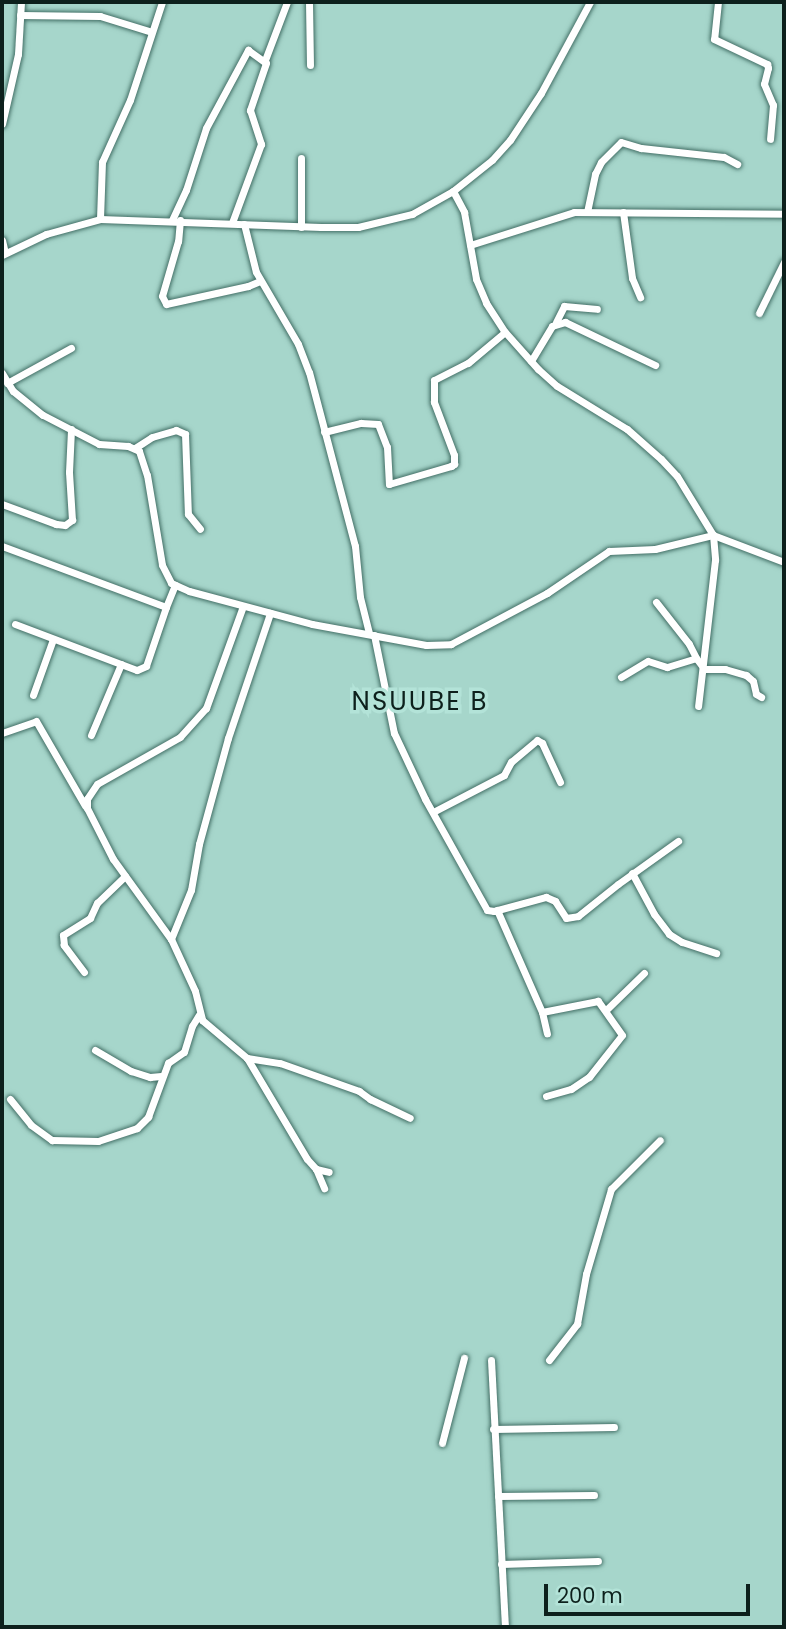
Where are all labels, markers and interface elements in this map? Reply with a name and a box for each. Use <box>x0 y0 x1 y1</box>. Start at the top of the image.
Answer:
district label: NSUUBE B <box>353 686 487 718</box>
scale bar <box>548 1570 754 1614</box>
text: 200 m <box>557 1581 623 1610</box>

